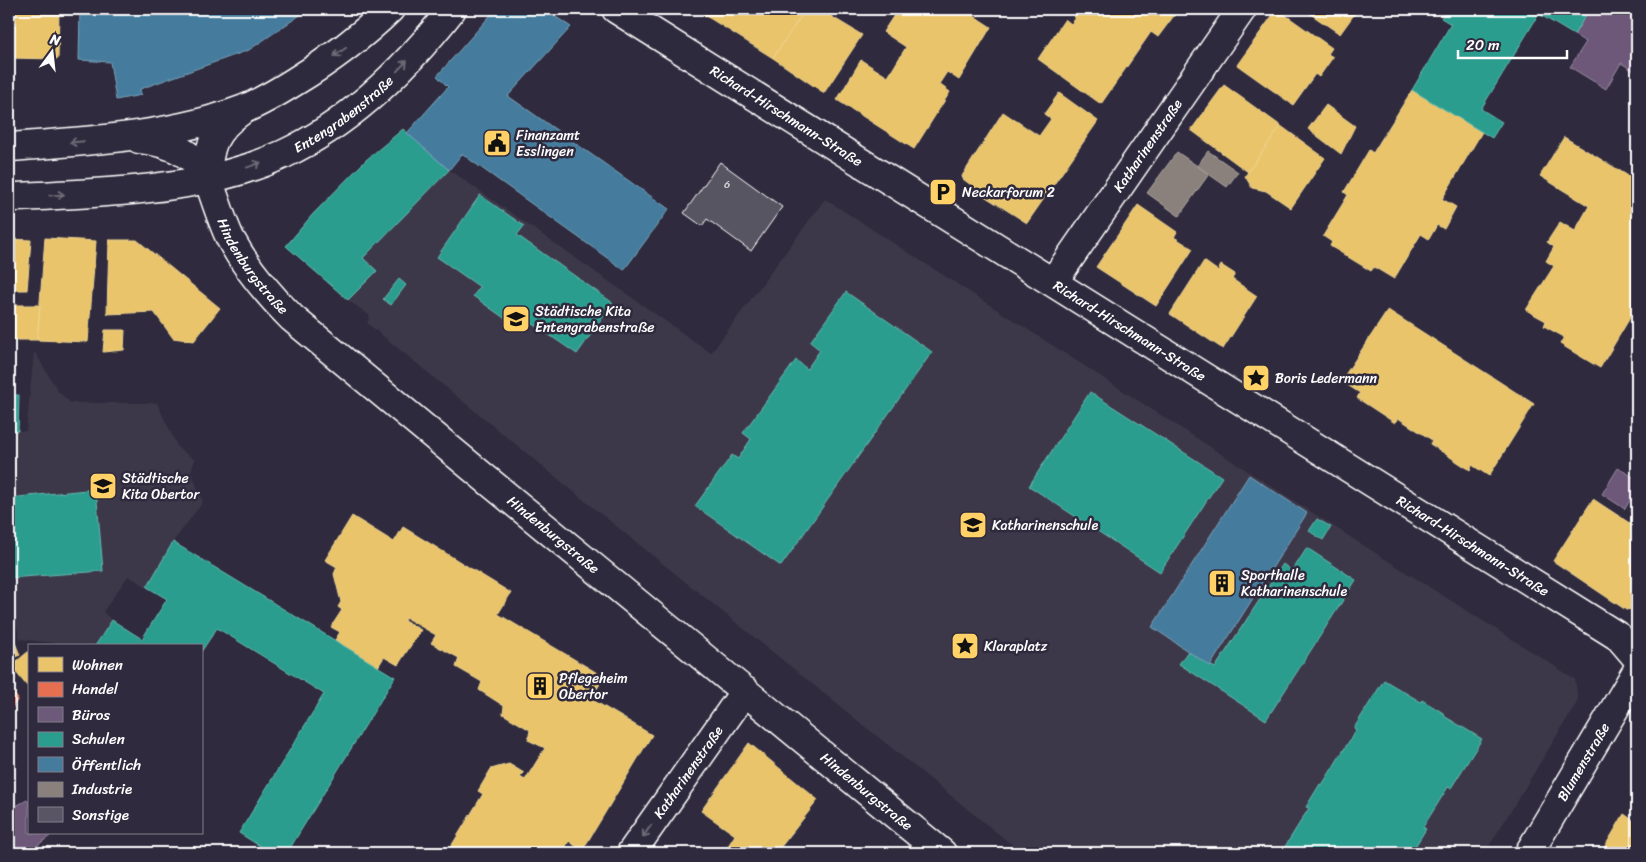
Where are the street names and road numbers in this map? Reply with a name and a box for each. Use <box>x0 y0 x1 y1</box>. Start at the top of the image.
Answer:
street label: Richard-Hirschmann-Straße <box>705 59 868 174</box>
street label: Entengrabenstraße <box>289 69 400 160</box>
street label: Katharinenstraße <box>1107 94 1189 198</box>
street label: Hindenburgstraße <box>210 214 295 321</box>
street label: Richard-Hirschmann-Straße <box>1048 274 1211 388</box>
street label: Hindenburgstraße <box>501 489 605 581</box>
street label: Richard-Hirschmann-Straße <box>1391 489 1554 603</box>
street label: Blumenstraße <box>1550 718 1617 806</box>
street label: Katharinenstraße <box>647 720 730 824</box>
street label: Hindenburgstraße <box>814 746 918 837</box>

